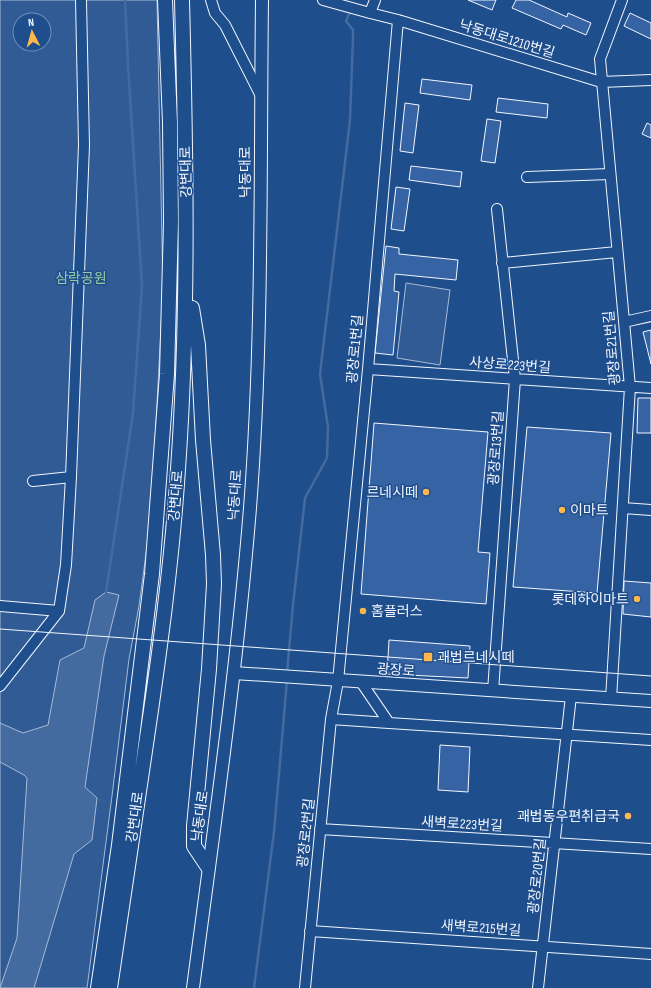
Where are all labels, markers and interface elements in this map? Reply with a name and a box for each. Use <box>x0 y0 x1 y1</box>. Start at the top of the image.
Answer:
north arrow <box>12 12 52 52</box>
text: N <box>27 16 35 29</box>
street label: 낙동대로1210번길 <box>457 16 557 62</box>
street label: 강변대로 <box>177 146 195 198</box>
street label: 낙동대로 <box>237 146 254 198</box>
park label: 삼락공원 <box>55 270 107 287</box>
street label: 광장로21번길 <box>600 310 624 386</box>
street label: 광장로1번길 <box>344 314 366 384</box>
street label: 사상로223번길 <box>469 354 551 376</box>
street label: 광장로13번길 <box>485 410 507 486</box>
street label: 강변대로 <box>165 469 187 522</box>
street label: 낙동대로 <box>225 469 245 521</box>
place label: 르네시떼 <box>366 484 418 501</box>
marker: 르네시떼 <box>421 487 431 497</box>
place label: 이마트 <box>570 502 609 519</box>
marker: 이마트 <box>557 505 567 515</box>
place label: 롯데하이마트 <box>552 591 629 608</box>
marker: 롯데하이마트 <box>632 594 642 604</box>
place label: 홈플러스 <box>371 603 423 620</box>
marker: 홈플러스 <box>358 606 368 616</box>
place label: 괘법르네시떼 <box>437 649 514 666</box>
marker: 괘법르네시떼 <box>422 651 434 663</box>
street label: 광장로 <box>376 660 416 680</box>
street label: 낙동대로 <box>188 789 212 843</box>
street label: 강변대로 <box>123 790 147 844</box>
street label: 광장로2번길 <box>294 797 318 869</box>
place label: 괘법동우편취급국 <box>517 808 620 825</box>
marker: 괘법동우편취급국 <box>623 811 633 821</box>
street label: 새벽로223번길 <box>421 813 503 835</box>
street label: 광장로20번길 <box>525 837 549 915</box>
street label: 새벽로215번길 <box>440 917 522 939</box>

